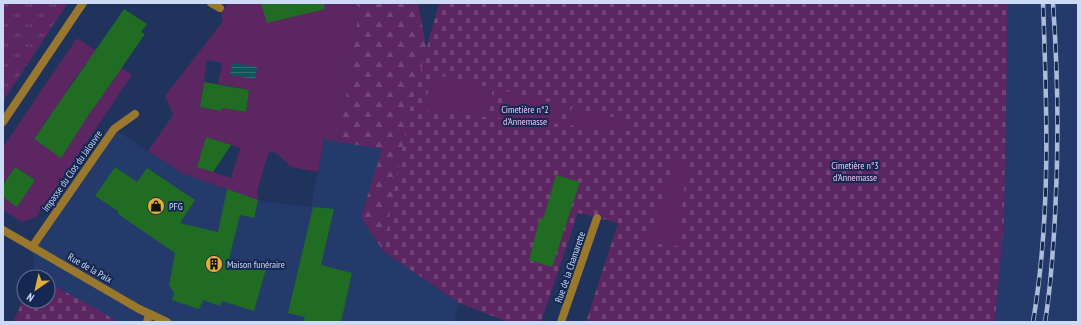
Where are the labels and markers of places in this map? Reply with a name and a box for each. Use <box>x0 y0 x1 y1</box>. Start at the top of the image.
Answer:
shop icon: PFG <box>146 196 166 216</box>
place label: PFG <box>169 200 183 213</box>
building icon: Maison funéraire <box>204 254 224 274</box>
place label: Maison funéraire <box>227 258 285 271</box>

